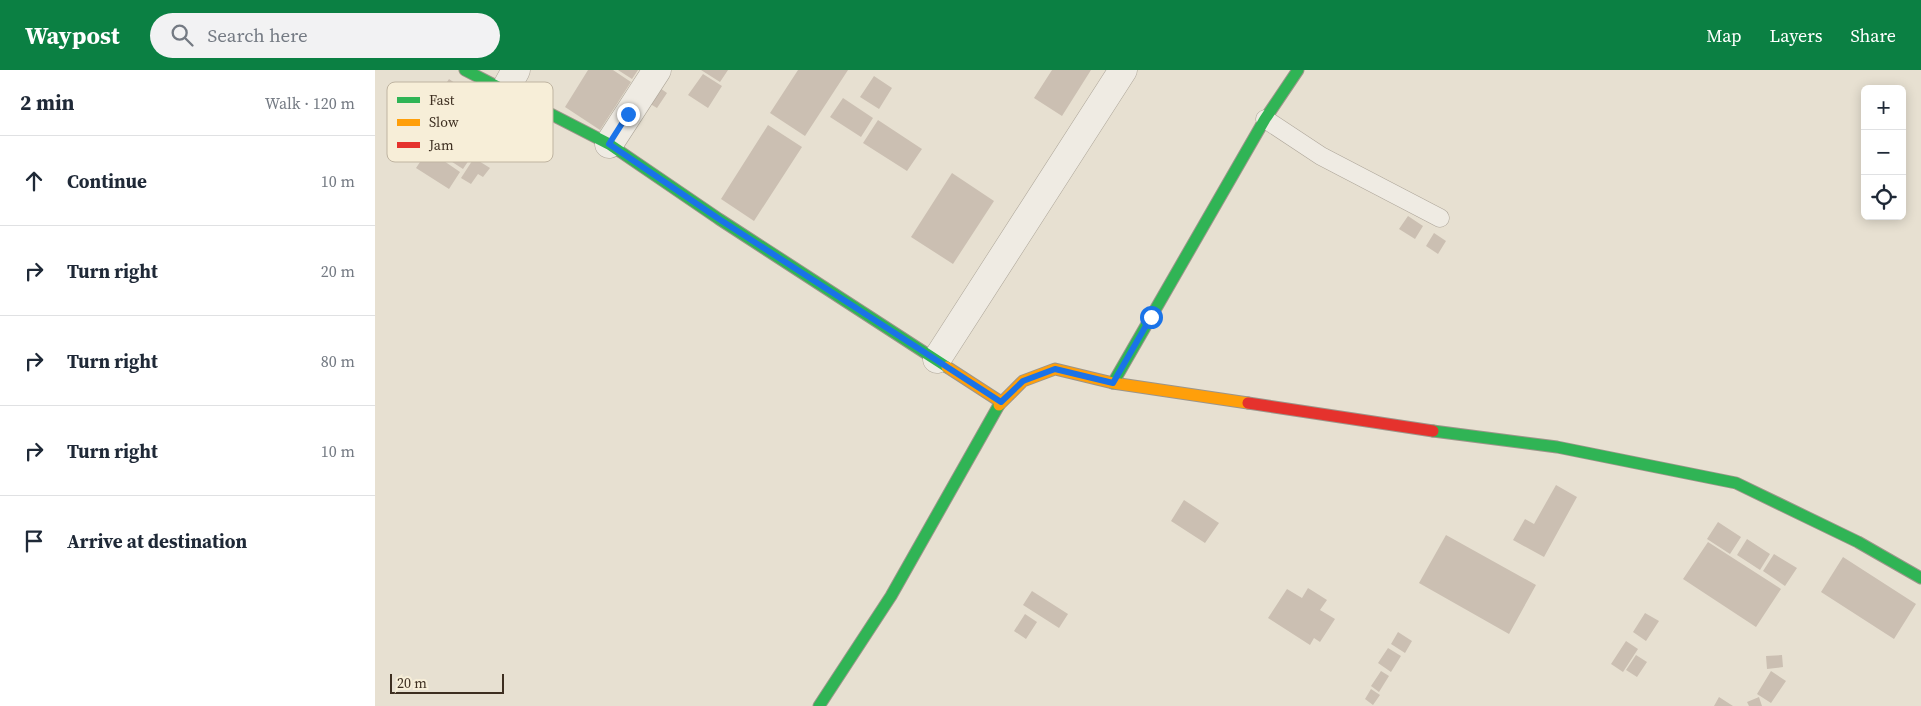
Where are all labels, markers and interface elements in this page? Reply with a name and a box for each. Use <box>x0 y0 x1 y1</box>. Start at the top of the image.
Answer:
search box <box>150 13 500 58</box>
text: Waypost <box>25 19 120 52</box>
icon: search <box>168 21 196 49</box>
text: Search here <box>208 22 308 48</box>
text: Map <box>1706 23 1741 48</box>
text: Layers <box>1769 23 1822 48</box>
text: Share <box>1850 23 1896 48</box>
legend <box>387 82 553 162</box>
map controls <box>1861 85 1906 220</box>
button: + <box>1861 85 1906 130</box>
text: 2 min <box>20 88 75 117</box>
text: Fast <box>429 90 455 110</box>
text: Walk · 120 m <box>265 92 355 114</box>
route end <box>617 103 640 126</box>
text: Slow <box>429 112 459 132</box>
button: − <box>1861 130 1906 175</box>
text: Jam <box>428 135 454 155</box>
icon: ahead <box>20 167 48 195</box>
text: Continue <box>67 168 147 194</box>
text: 10 m <box>321 170 355 192</box>
button: locate <box>1861 175 1906 220</box>
icon: right <box>20 257 48 285</box>
text: Turn right <box>67 258 158 284</box>
text: 20 m <box>321 260 355 282</box>
route start <box>1140 306 1163 329</box>
icon: right <box>20 347 48 375</box>
text: Turn right <box>67 348 158 374</box>
text: 80 m <box>321 350 355 372</box>
icon: right <box>20 437 48 465</box>
text: Turn right <box>67 438 158 464</box>
text: 10 m <box>321 440 355 462</box>
icon: arrive <box>20 527 48 555</box>
text: Arrive at destination <box>67 528 247 554</box>
scale bar <box>390 671 504 694</box>
text: 20 m <box>397 673 427 693</box>

